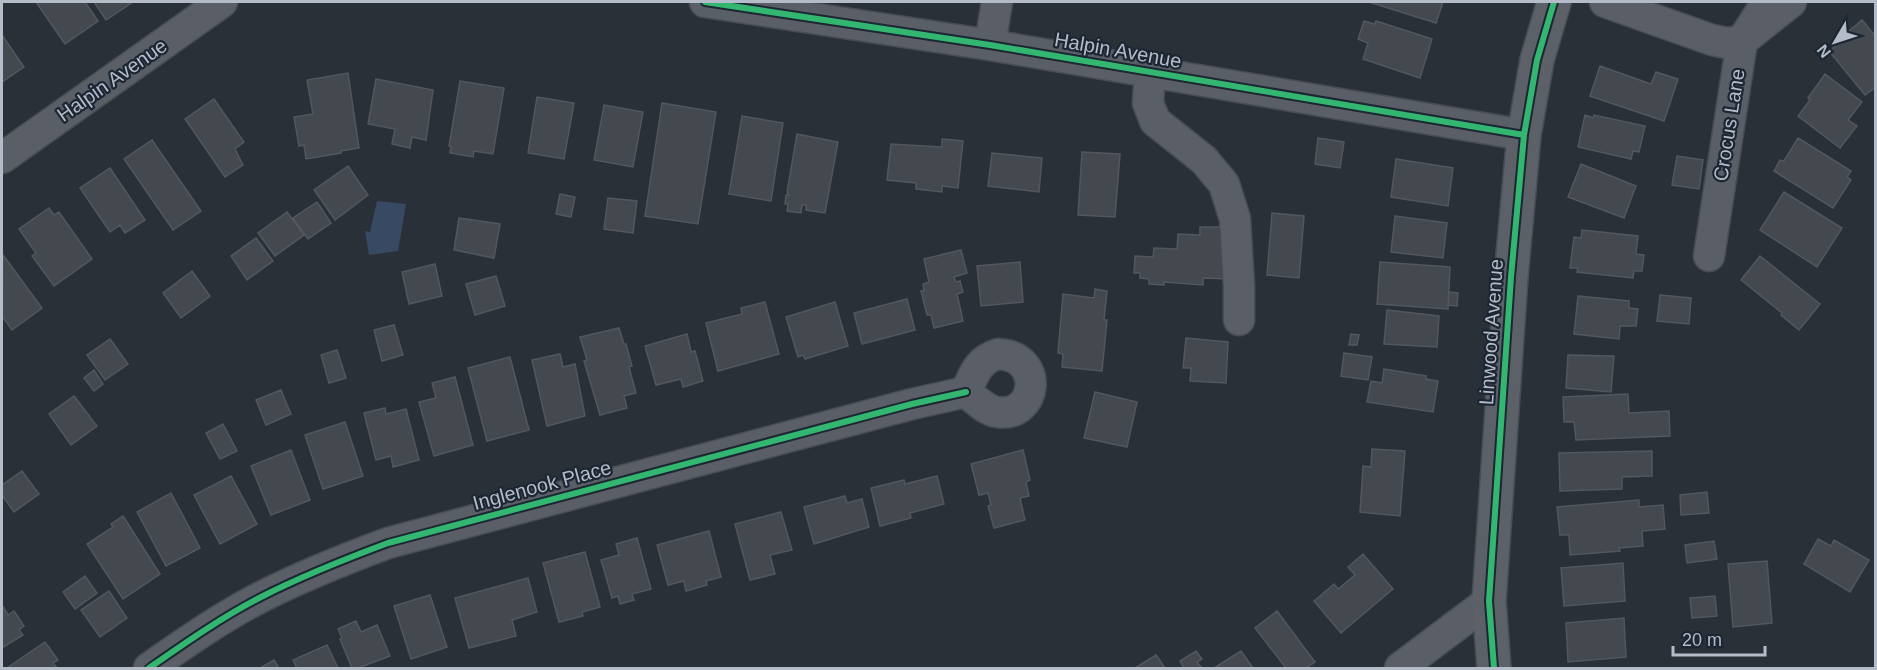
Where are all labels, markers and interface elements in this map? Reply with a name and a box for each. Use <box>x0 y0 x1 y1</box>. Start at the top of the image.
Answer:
north arrow <box>1805 12 1865 72</box>
street label: Halpin Avenue <box>1053 28 1183 72</box>
street label: Halpin Avenue <box>53 34 171 126</box>
text: N <box>1813 41 1834 61</box>
street label: Crocus Lane <box>1709 67 1749 183</box>
street label: Linwood Avenue <box>1475 258 1507 406</box>
street label: Inglenook Place <box>470 456 614 514</box>
scale bar <box>1673 619 1764 657</box>
text: 20 m <box>1682 630 1722 650</box>

